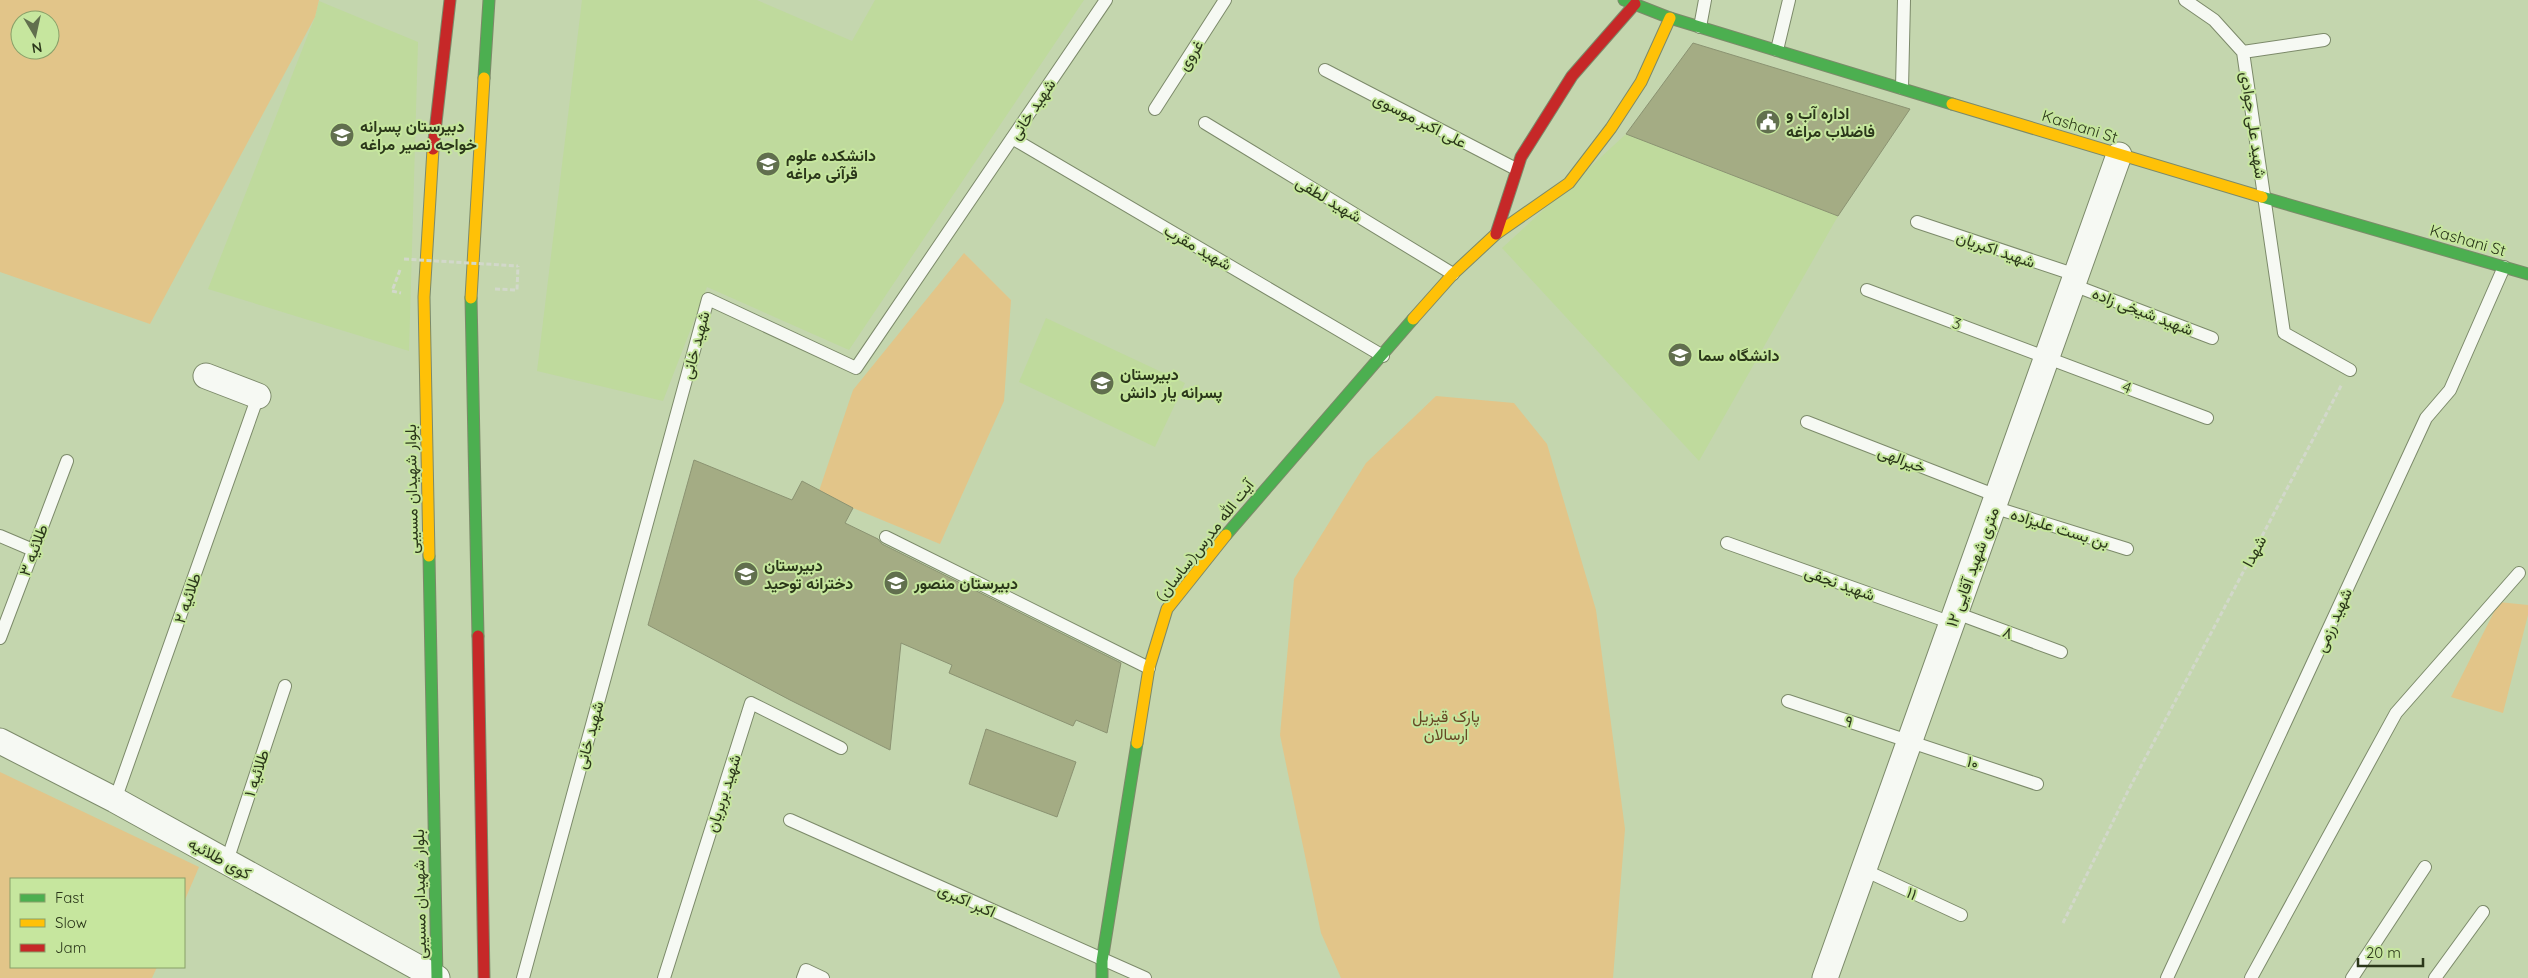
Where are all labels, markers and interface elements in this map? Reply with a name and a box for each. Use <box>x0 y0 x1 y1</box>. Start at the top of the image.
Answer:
north arrow <box>10 10 60 60</box>
street label: غروی <box>1173 36 1208 75</box>
text: N <box>31 38 44 58</box>
street label: شهید علی جوادی <box>2236 70 2271 180</box>
street label: شهید خانی <box>1004 75 1060 144</box>
street label: علی اکبر موسوی <box>1370 88 1470 153</box>
place label: اداره آب و فاضلاب مراغه <box>1786 103 1875 142</box>
street label: Kashani St <box>2040 105 2120 147</box>
public building icon: اداره آب و فاضلاب مراغه <box>1755 109 1781 135</box>
place label: دبیرستان پسرانه خواجه نصیر مراغه <box>360 116 477 155</box>
school or university icon: دبیرستان پسرانه خواجه نصیر مراغه <box>329 122 355 148</box>
place label: دانشکده علوم قرآنی مراغه <box>786 145 876 184</box>
school or university icon: دانشکده علوم قرآنی مراغه <box>755 151 781 177</box>
street label: شهید لطفی <box>1292 172 1365 227</box>
street label: شهید مقرب <box>1160 220 1235 275</box>
street label: Kashani St <box>2428 220 2508 260</box>
street label: شهید اکبریان <box>1954 226 2038 273</box>
street label: شهید شیخی زاده <box>2089 283 2196 340</box>
street label: شهید خانی <box>676 309 715 381</box>
street label: 3 <box>1950 312 1964 334</box>
school or university icon: دانشگاه سما <box>1667 342 1693 368</box>
place label: دانشگاه سما <box>1698 345 1780 365</box>
place label: دبیرستان پسرانه یار دانش <box>1120 364 1222 404</box>
school or university icon: دبیرستان پسرانه یار دانش <box>1089 370 1115 396</box>
street label: 4 <box>2119 376 2135 398</box>
street label: بلوار شهیدان مسیبی <box>400 424 423 554</box>
street label: خیرالهی <box>1875 441 1929 478</box>
street label: آیت الله مدرس(ساسان) <box>1150 474 1259 605</box>
street label: ۱۲ متری شهید آقایی <box>1941 504 2004 630</box>
street label: بن بست علیزاده <box>2008 504 2112 553</box>
street label: طلائیه ۳ <box>14 521 52 579</box>
street label: شهدا <box>2237 532 2271 571</box>
place label: دبیرستان دخترانه توحید <box>764 555 853 594</box>
school or university icon: دبیرستان دخترانه توحید <box>733 561 759 587</box>
street label: شهید نجفی <box>1802 561 1878 606</box>
street label: طلائیه ۲ <box>169 570 205 626</box>
school or university icon: دبیرستان منصور <box>883 570 909 596</box>
place label: دبیرستان منصور <box>913 573 1018 594</box>
street label: شهید رزمی <box>2310 585 2357 656</box>
street label: ۸ <box>2000 621 2016 643</box>
street label: شهید خانی <box>570 699 609 771</box>
park label: پارک قیزیل ارسالان <box>1412 706 1480 745</box>
street label: ۹ <box>1842 710 1856 732</box>
street label: طلائیه ۱ <box>239 747 273 799</box>
street label: ۱۰ <box>1965 751 1981 773</box>
street label: شهید بربریان <box>701 752 746 835</box>
street label: بلوار شهیدان مسیبی <box>408 829 431 959</box>
street label: کوی طلائیه <box>185 833 255 884</box>
legend <box>10 878 185 968</box>
street label: اکبر اکبری <box>935 879 999 922</box>
street label: ۱۱ <box>1904 882 1920 904</box>
text: Fast <box>55 888 84 907</box>
text: Slow <box>55 913 87 932</box>
scale bar <box>2358 936 2423 968</box>
text: Jam <box>55 938 86 957</box>
text: 20 m <box>2366 943 2401 962</box>

